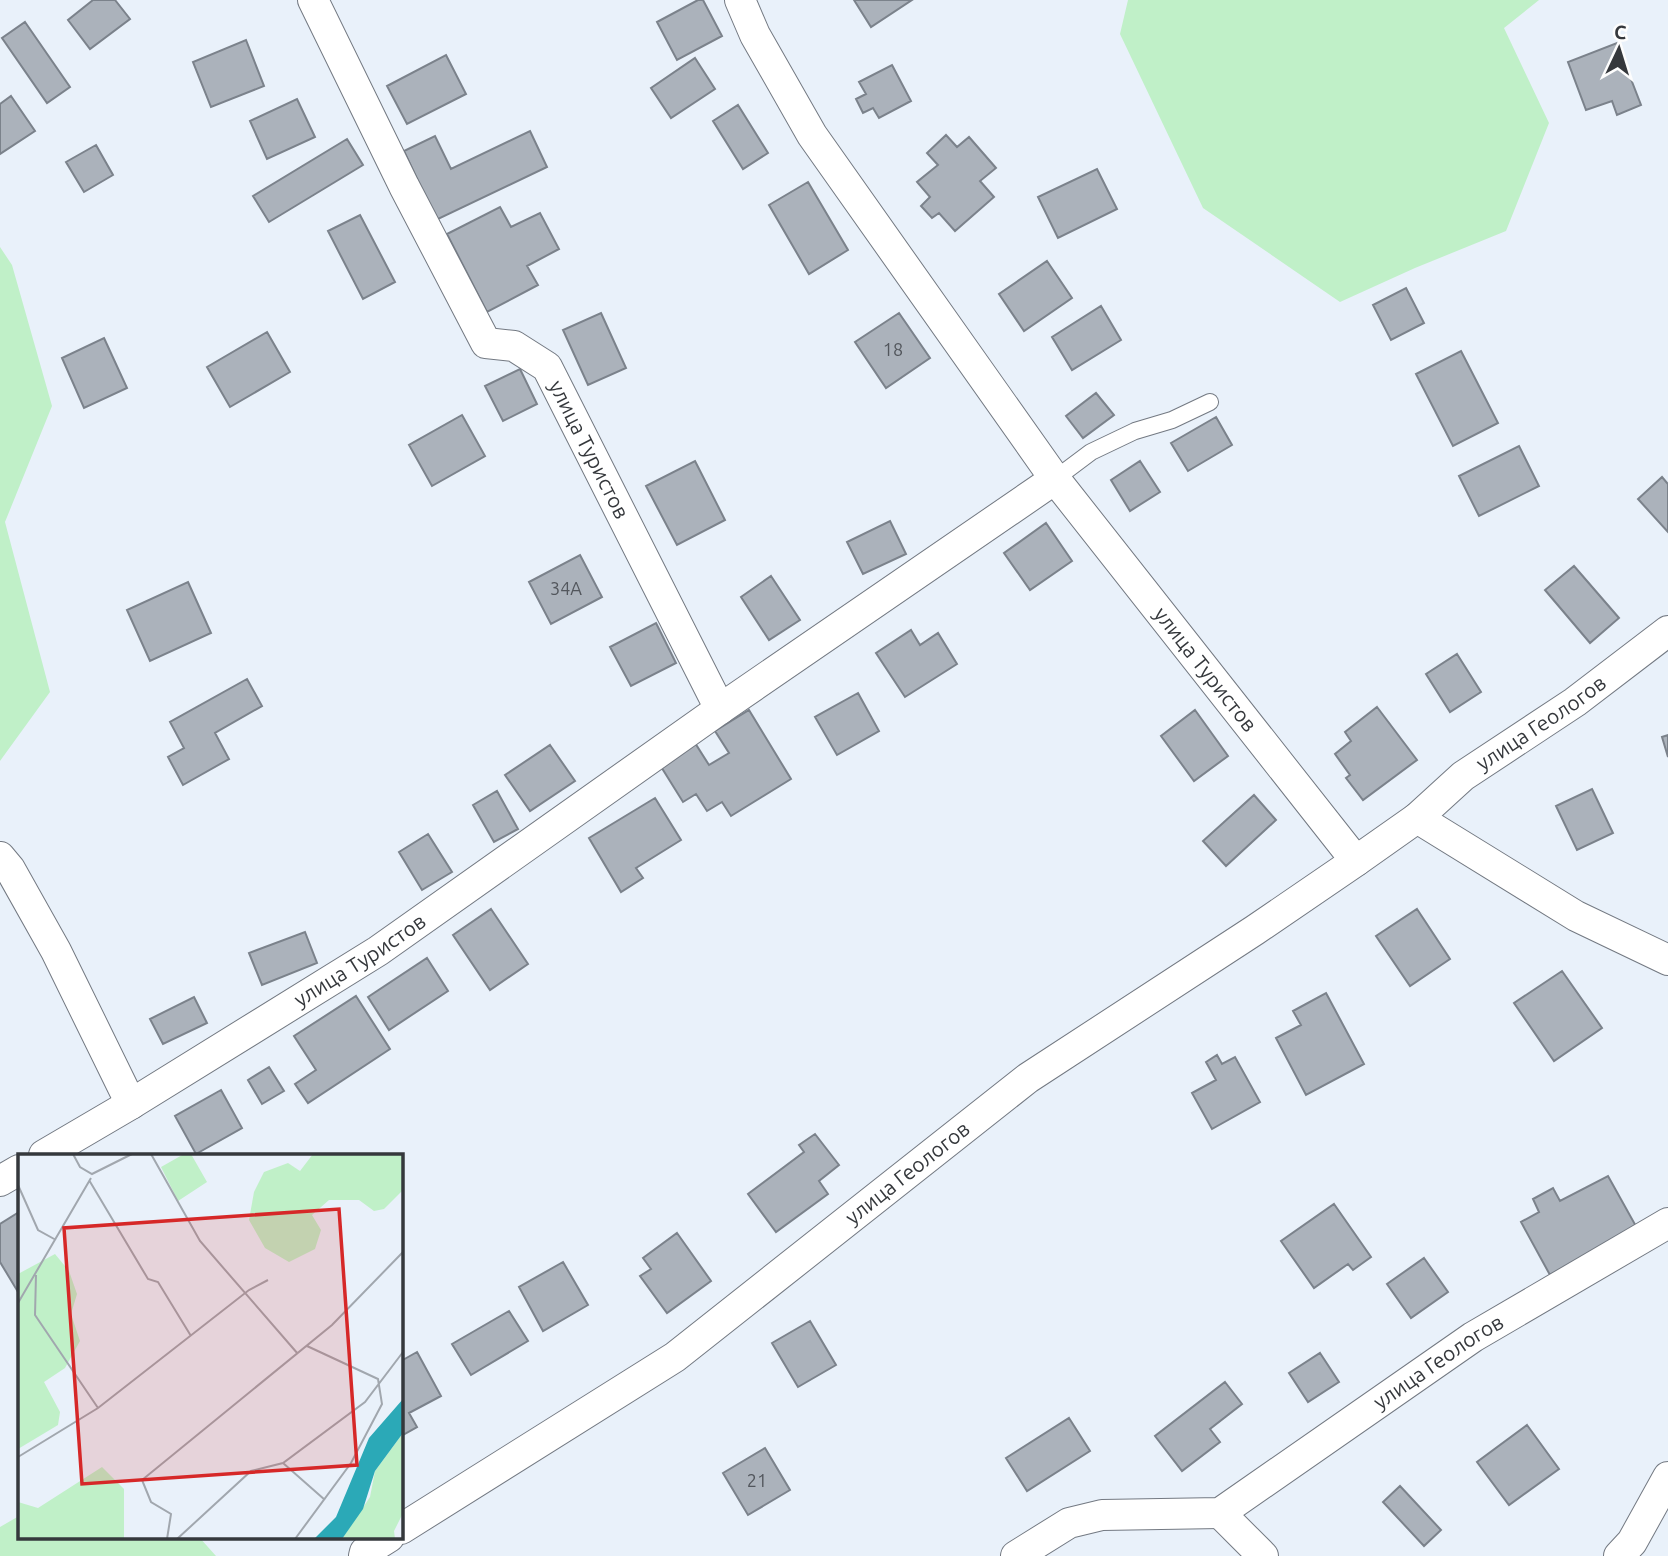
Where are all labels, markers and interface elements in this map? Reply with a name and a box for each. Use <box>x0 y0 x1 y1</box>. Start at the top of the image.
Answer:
north arrow <box>1584 14 1654 84</box>
text: С <box>1613 21 1627 43</box>
house number: 18 <box>883 339 903 359</box>
street label: улица Туристов <box>545 376 635 522</box>
house number: 34А <box>550 578 582 598</box>
street label: улица Туристов <box>1150 602 1262 736</box>
street label: улица Геологов <box>1471 670 1610 775</box>
street label: улица Туристов <box>289 908 430 1011</box>
street label: улица Геологов <box>840 1116 974 1229</box>
inset map <box>18 1154 402 1538</box>
street label: улица Геологов <box>1368 1309 1507 1414</box>
house number: 21 <box>747 1470 767 1490</box>

